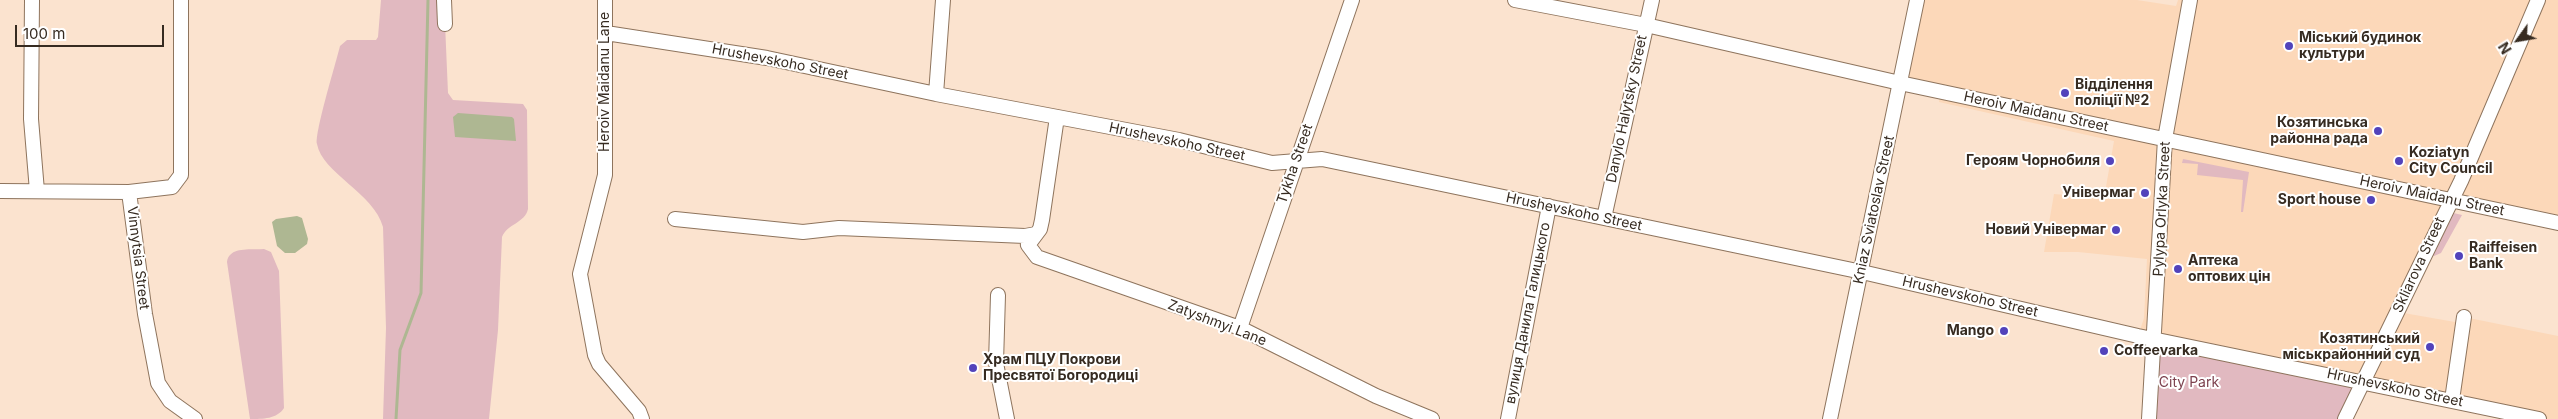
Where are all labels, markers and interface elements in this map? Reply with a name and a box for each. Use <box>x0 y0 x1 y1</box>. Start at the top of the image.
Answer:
street label: Heroiv Maidanu Lane <box>597 12 613 152</box>
scale bar <box>18 15 166 47</box>
north arrow <box>2493 15 2543 65</box>
text: 100 m <box>23 24 65 43</box>
place label: Міський будинок культури <box>2299 30 2421 62</box>
street label: Danylo Halytsky Street <box>1603 34 1651 184</box>
text: N <box>2495 39 2515 57</box>
marker: Міський будинок культури <box>2283 40 2295 52</box>
street label: Hrushevskoho Street <box>710 41 850 83</box>
place label: Відділення поліції №2 <box>2075 77 2153 110</box>
marker: Відділення поліції №2 <box>2059 87 2071 99</box>
street label: Heroiv Maidanu Street <box>1962 88 2110 136</box>
place label: Козятинська районна рада <box>2270 115 2368 148</box>
street label: Hrushevskoho Street <box>1107 119 1247 165</box>
street label: Tykha Street <box>1273 122 1317 206</box>
marker: Козятинська районна рада <box>2372 125 2384 137</box>
street label: Kniaz Sviatoslav Street <box>1850 134 1898 286</box>
street label: Pylypa Orlyka Street <box>2150 141 2174 277</box>
place label: Koziatyn City Council <box>2409 145 2493 178</box>
place label: Героям Чорнобиля <box>1966 153 2100 169</box>
marker: Героям Чорнобиля <box>2104 155 2116 167</box>
marker: Koziatyn City Council <box>2393 155 2405 167</box>
street label: Heroiv Maidanu Street <box>2358 172 2506 220</box>
place label: Універмаг <box>2062 185 2135 201</box>
marker: Універмаг <box>2139 187 2151 199</box>
street label: Hrushevskoho Street <box>1504 189 1644 235</box>
place label: Sport house <box>2278 192 2361 208</box>
marker: Sport house <box>2365 194 2377 206</box>
street label: Vinnytsia Street <box>123 205 153 311</box>
street label: Skliarova Street <box>2390 215 2448 315</box>
street label: вулиця Данила Галицького <box>1502 221 1554 405</box>
place label: Новий Універмаг <box>1985 222 2106 238</box>
marker: Новий Універмаг <box>2110 224 2122 236</box>
place label: Raiffeisen Bank <box>2469 240 2537 272</box>
marker: Raiffeisen Bank <box>2453 250 2465 262</box>
place label: Аптека оптових цін <box>2188 253 2270 286</box>
marker: Аптека оптових цін <box>2172 263 2184 275</box>
street label: Hrushevskoho Street <box>1901 273 2039 321</box>
street label: Zatyshmyi Lane <box>1165 296 1269 350</box>
place label: Mango <box>1947 323 1994 339</box>
marker: Mango <box>1998 325 2010 337</box>
place label: Козятинський міськрайонний суд <box>2282 331 2420 364</box>
marker: Козятинський міськрайонний суд <box>2424 341 2436 353</box>
place label: Coffeevarka <box>2114 343 2198 359</box>
marker: Coffeevarka <box>2098 345 2110 357</box>
place label: Храм ПЦУ Покрови Пресвятої Богородиці <box>983 352 1138 384</box>
marker: Храм ПЦУ Покрови Пресвятої Богородиці <box>967 362 979 374</box>
street label: Hrushevskoho Street <box>2325 365 2465 411</box>
park label: City Park <box>2159 375 2219 391</box>

